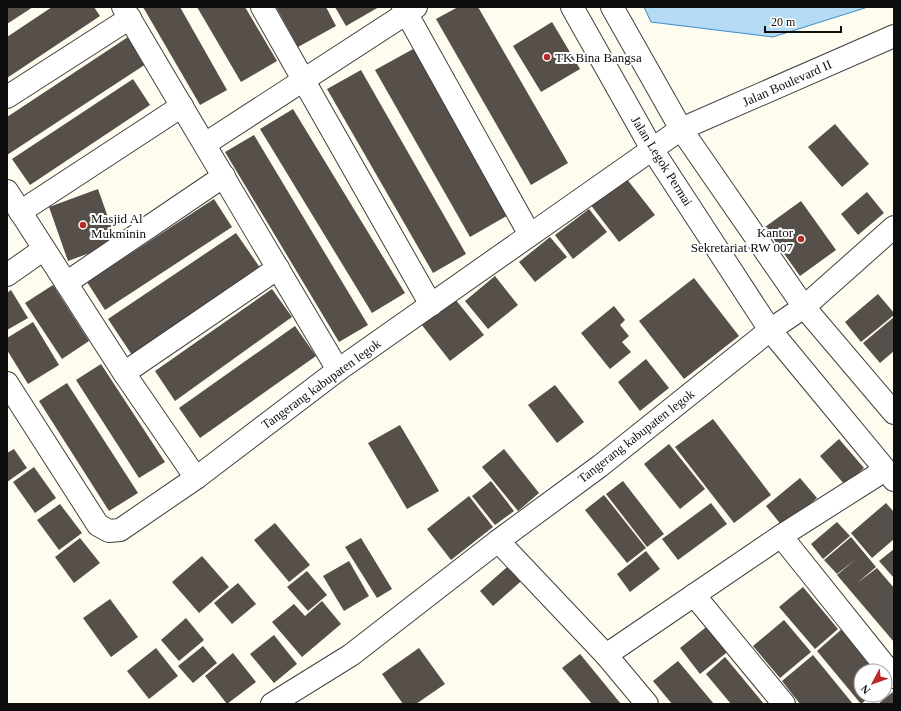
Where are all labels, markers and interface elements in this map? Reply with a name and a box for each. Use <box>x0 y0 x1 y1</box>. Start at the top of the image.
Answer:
scale bar <box>765 8 841 34</box>
text: 20 m <box>771 15 796 29</box>
place label: TK Bina Bangsa <box>555 50 642 65</box>
marker: TK Bina Bangsa <box>542 52 552 62</box>
street label: Jalan Boulevard II <box>740 57 834 109</box>
street label: Jalan Legok Permai <box>628 113 696 209</box>
place label: Masjid Al Mukminin <box>91 211 146 241</box>
marker: Masjid Al Mukminin <box>78 220 88 230</box>
place label: Kantor Sekretariat RW 007 <box>691 225 794 255</box>
marker: Kantor Sekretariat RW 007 <box>796 234 806 244</box>
street label: Tangerang kabupaten legok <box>259 335 384 432</box>
street label: Tangerang kabupaten legok <box>575 386 698 486</box>
north arrow <box>853 663 893 703</box>
text: N <box>858 683 873 696</box>

